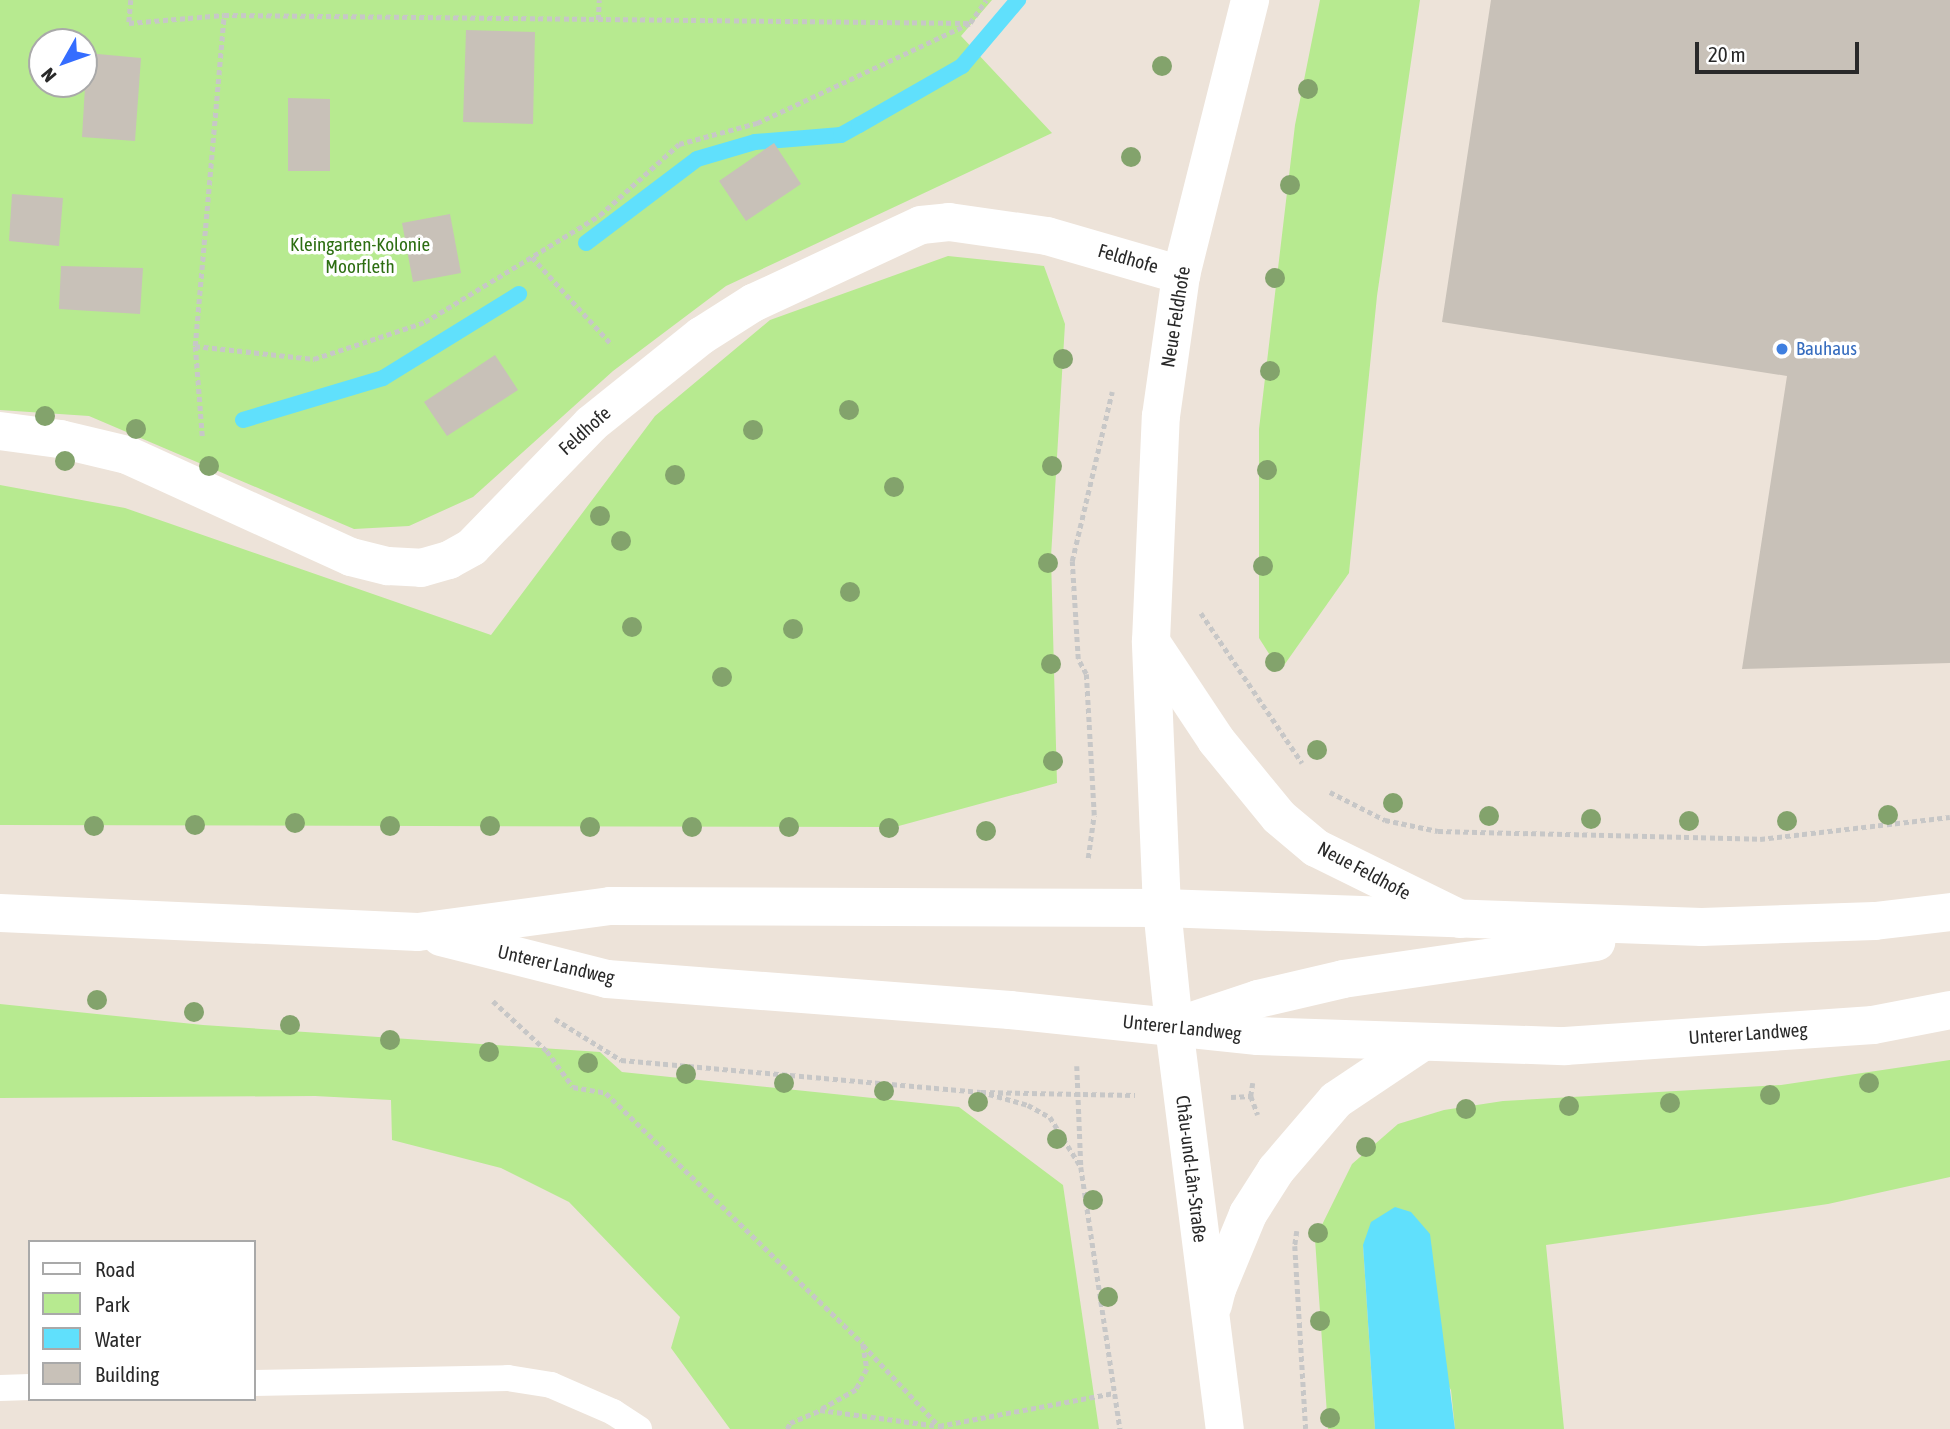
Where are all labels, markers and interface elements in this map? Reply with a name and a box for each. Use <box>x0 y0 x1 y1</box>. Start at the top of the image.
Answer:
north arrow <box>28 28 98 98</box>
scale bar <box>1698 28 1862 72</box>
text: 20 m <box>1708 42 1746 66</box>
text: N <box>36 64 60 87</box>
park label: Kleingarten-Kolonie Moorfleth <box>290 234 430 278</box>
street label: Feldhofe <box>1095 240 1161 278</box>
street label: Neue Feldhofe <box>1157 265 1195 369</box>
place label: Bauhaus <box>1796 338 1857 360</box>
marker: Bauhaus <box>1774 341 1790 357</box>
street label: Feldhofe <box>554 402 616 460</box>
street label: Neue Feldhofe <box>1314 837 1414 905</box>
street label: Unterer Landweg <box>495 940 617 990</box>
street label: Unterer Landweg <box>1122 1010 1242 1046</box>
street label: Unterer Landweg <box>1688 1018 1808 1050</box>
street label: Châu-und-Lân-Straße <box>1171 1094 1211 1244</box>
legend <box>28 1240 256 1401</box>
text: Road <box>95 1257 135 1281</box>
text: Park <box>95 1292 130 1316</box>
text: Water <box>95 1327 141 1351</box>
text: Building <box>95 1362 159 1386</box>

